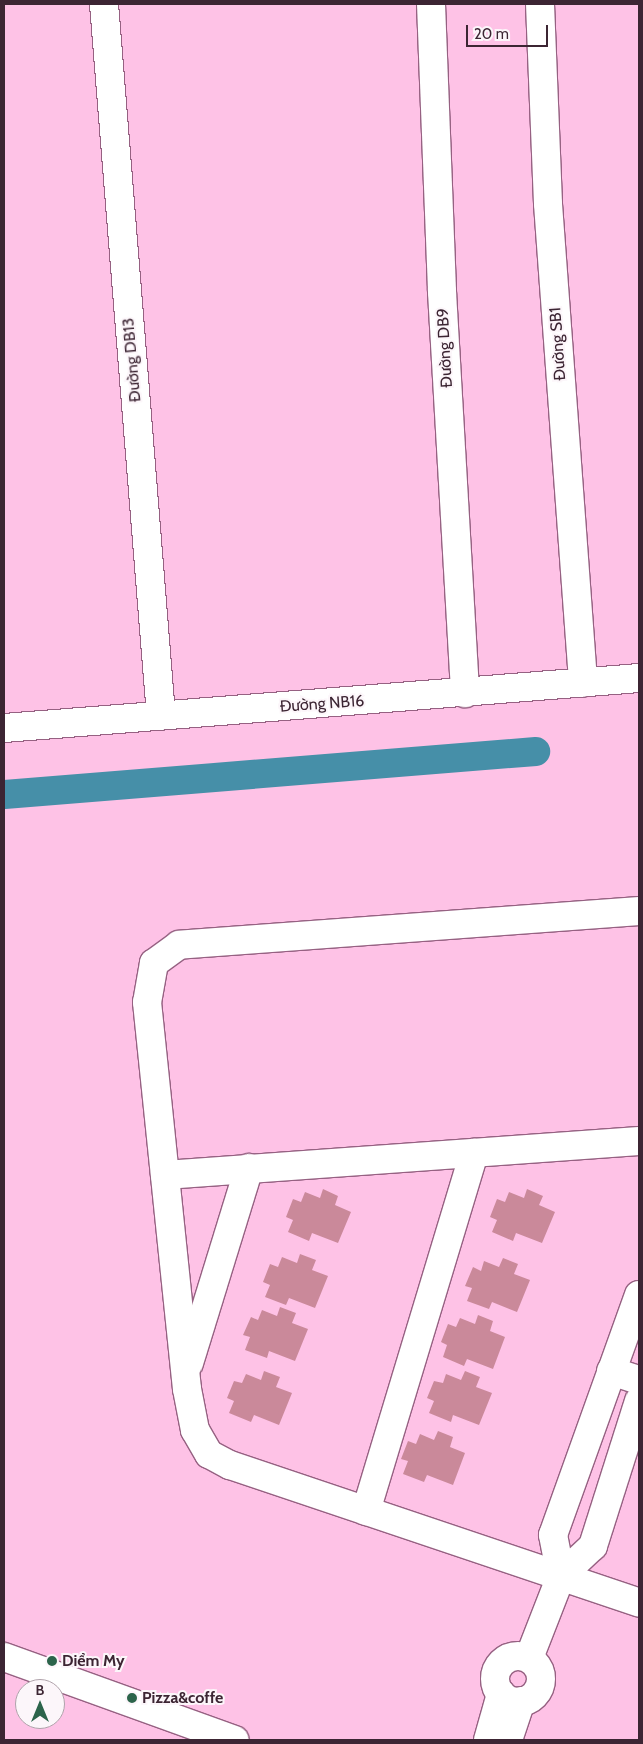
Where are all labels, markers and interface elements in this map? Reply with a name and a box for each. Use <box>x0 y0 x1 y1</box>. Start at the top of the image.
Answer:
scale bar <box>468 15 550 47</box>
text: 20 m <box>474 25 509 43</box>
street label: Đường SB1 <box>546 307 570 381</box>
street label: Đường DB9 <box>433 308 457 388</box>
street label: Đường DB13 <box>119 317 145 403</box>
street label: Đường NB16 <box>279 691 365 717</box>
place label: Diểm My <box>62 1651 125 1671</box>
marker: Diểm My <box>46 1655 58 1667</box>
north arrow <box>15 1679 65 1729</box>
text: B <box>36 1681 44 1699</box>
place label: Pizza&coffe <box>142 1688 223 1708</box>
marker: Pizza&coffe <box>126 1692 138 1704</box>

